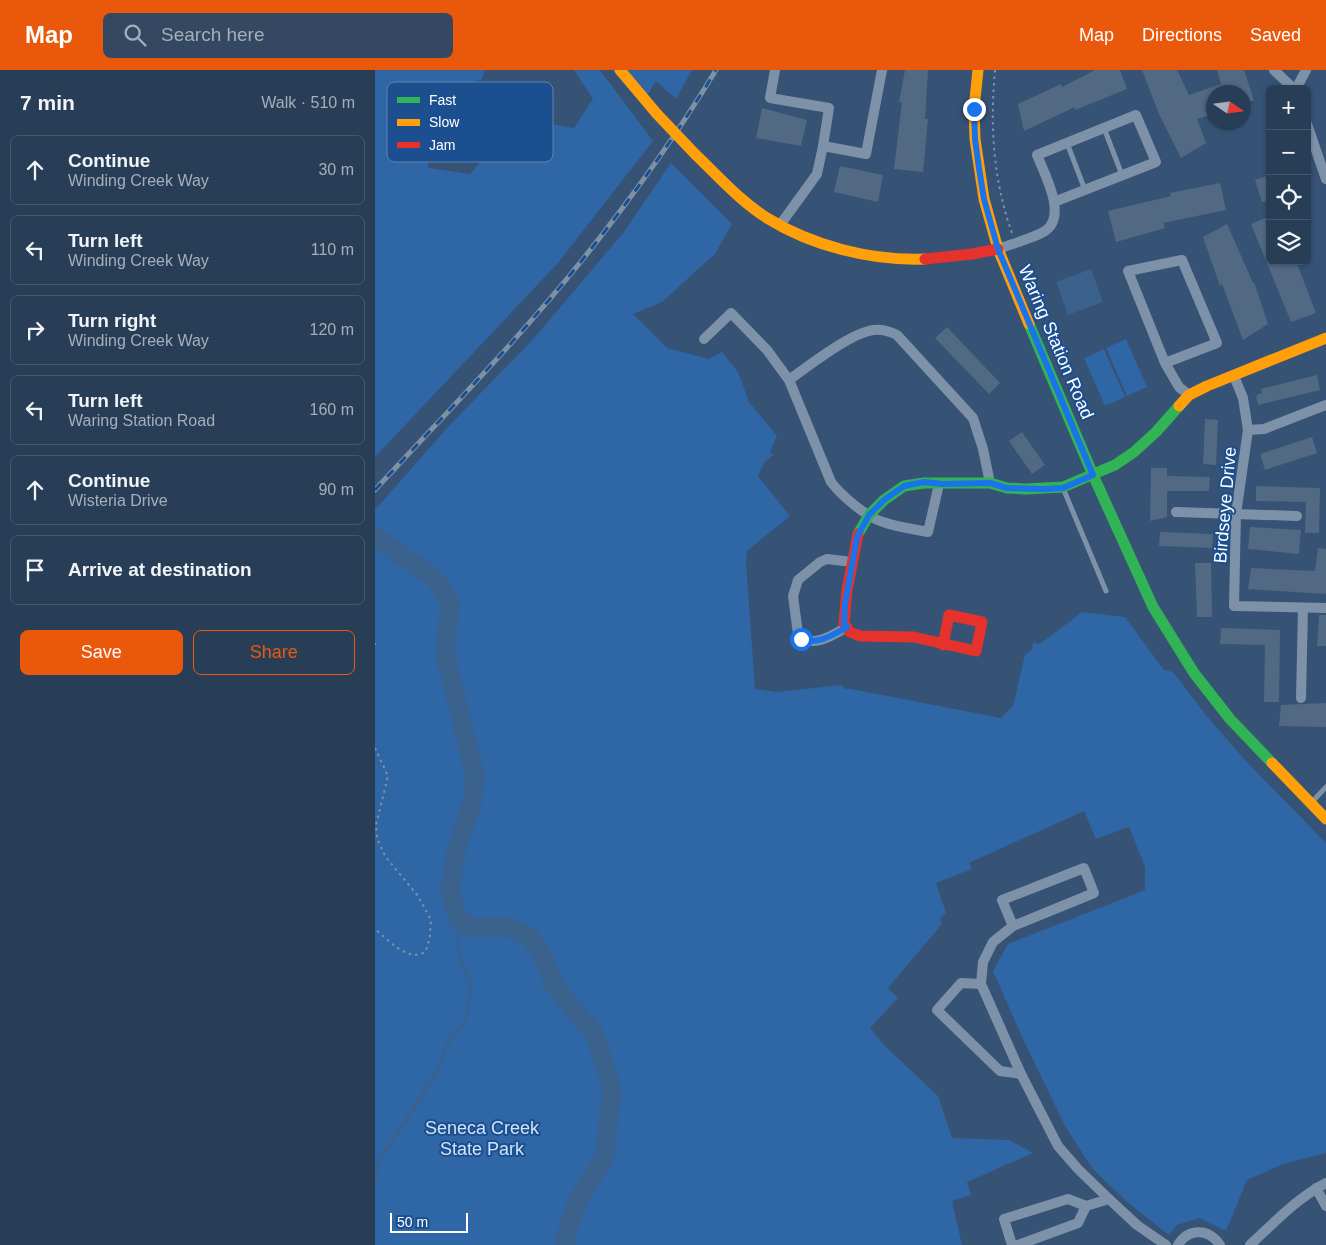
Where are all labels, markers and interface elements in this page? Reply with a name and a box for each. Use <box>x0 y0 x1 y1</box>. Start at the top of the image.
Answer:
search box <box>103 13 453 58</box>
text: Map <box>25 21 73 48</box>
icon: search <box>121 21 149 49</box>
text: Search here <box>161 24 265 45</box>
text: Map <box>1079 25 1114 45</box>
text: Directions <box>1142 25 1222 45</box>
text: Saved <box>1250 25 1301 45</box>
legend <box>387 82 553 162</box>
north arrow <box>1206 85 1251 130</box>
map controls <box>1266 85 1311 265</box>
button: + <box>1266 85 1311 130</box>
text: 7 min <box>20 91 75 114</box>
text: Fast <box>429 92 456 108</box>
text: Walk · 510 m <box>261 94 355 111</box>
route end <box>963 98 986 121</box>
text: Slow <box>429 114 460 130</box>
button: − <box>1266 130 1311 175</box>
text: Jam <box>429 137 455 153</box>
text: Continue <box>68 150 150 171</box>
icon: ahead <box>21 156 49 184</box>
text: 30 m <box>318 161 354 178</box>
text: Winding Creek Way <box>68 172 209 189</box>
button: locate <box>1266 175 1311 220</box>
button: layers <box>1266 220 1311 265</box>
text: Turn left <box>68 230 143 251</box>
icon: left <box>21 236 49 264</box>
text: 110 m <box>311 241 354 258</box>
text: Winding Creek Way <box>68 252 209 269</box>
street label: Waring Station Road <box>1014 262 1098 422</box>
text: Turn right <box>68 310 156 331</box>
icon: right <box>21 316 49 344</box>
text: 120 m <box>310 321 354 338</box>
text: Winding Creek Way <box>68 332 209 349</box>
text: Turn left <box>68 390 143 411</box>
icon: left <box>21 396 49 424</box>
text: 160 m <box>310 401 354 418</box>
text: Waring Station Road <box>68 412 215 429</box>
street label: Birdseye Drive <box>1210 446 1240 564</box>
text: Continue <box>68 470 150 491</box>
icon: ahead <box>21 476 49 504</box>
text: 90 m <box>318 481 354 498</box>
text: Wisteria Drive <box>68 492 168 509</box>
icon: arrive <box>21 556 49 584</box>
text: Arrive at destination <box>68 559 252 580</box>
route start <box>790 628 813 651</box>
button: Save <box>20 630 183 675</box>
button: Share <box>193 630 355 675</box>
park label: Seneca Creek State Park <box>425 1118 540 1159</box>
scale bar <box>390 1210 467 1233</box>
text: 50 m <box>397 1214 428 1230</box>

